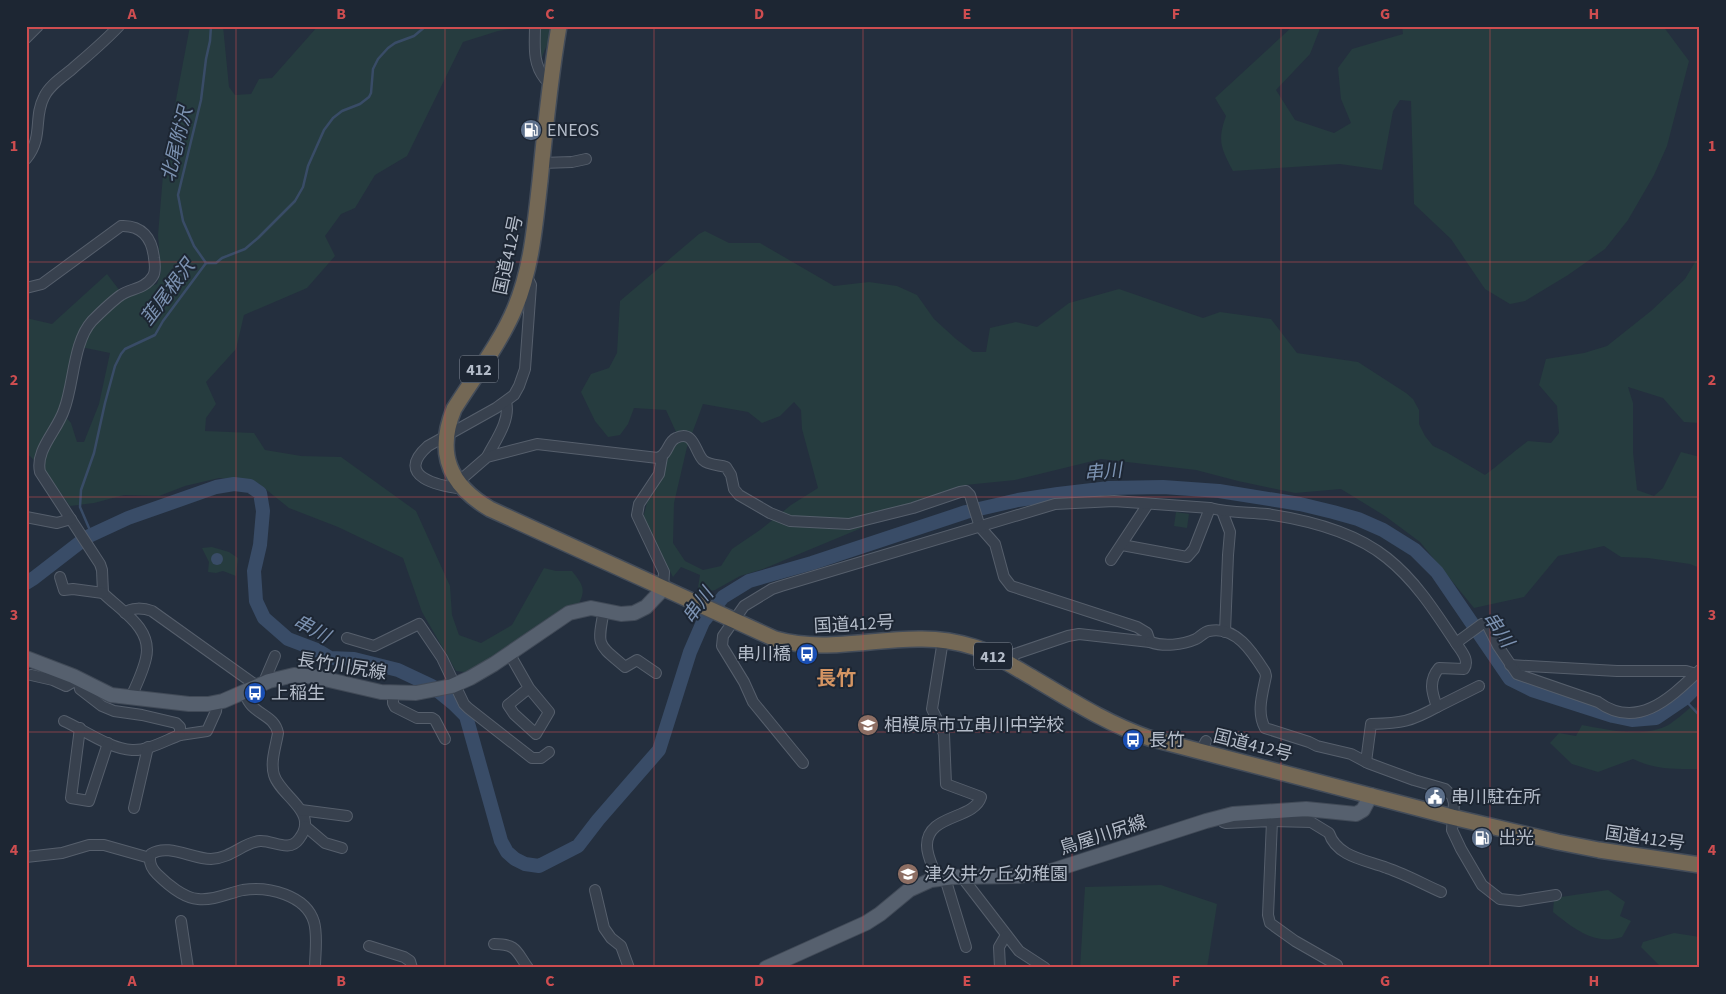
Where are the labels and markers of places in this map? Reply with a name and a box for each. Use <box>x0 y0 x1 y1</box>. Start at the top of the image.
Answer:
fuel station icon: ENEOS <box>519 118 543 142</box>
place label: ENEOS <box>547 118 599 143</box>
place label: 串川橋 <box>737 642 791 667</box>
bus stop icon: 串川橋 <box>795 642 819 666</box>
bus stop icon: 上稲生 <box>243 681 267 705</box>
place label: 上稲生 <box>271 681 325 706</box>
school or university icon: 相模原市立串川中学校 <box>856 713 880 737</box>
place label: 相模原市立串川中学校 <box>884 713 1064 738</box>
bus stop icon: 長竹 <box>1121 728 1145 752</box>
place label: 長竹 <box>1149 728 1185 753</box>
public building icon: 串川駐在所 <box>1423 785 1447 809</box>
place label: 串川駐在所 <box>1451 785 1541 810</box>
fuel station icon: 出光 <box>1470 826 1494 850</box>
place label: 出光 <box>1498 826 1534 851</box>
school or university icon: 津久井ケ丘幼稚園 <box>896 862 920 886</box>
place label: 津久井ケ丘幼稚園 <box>924 862 1068 887</box>

